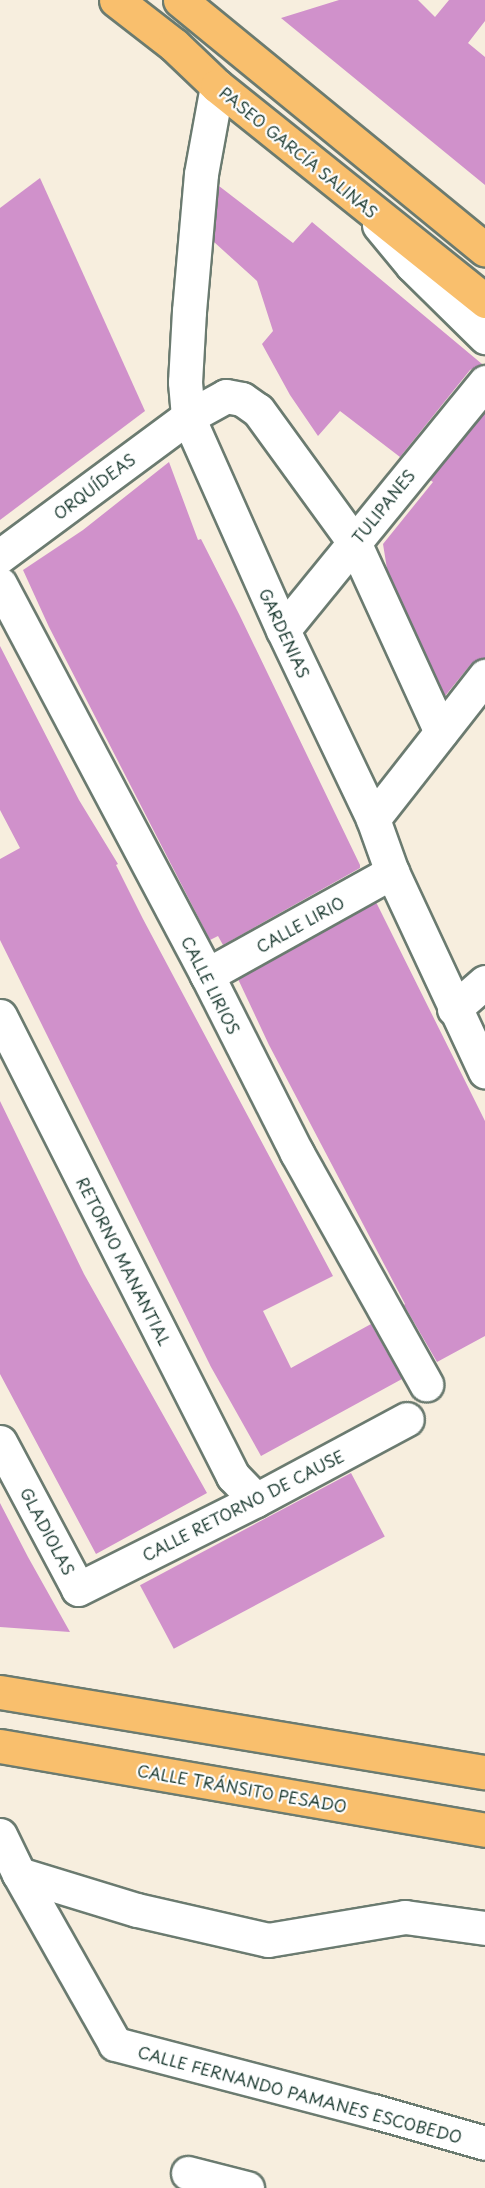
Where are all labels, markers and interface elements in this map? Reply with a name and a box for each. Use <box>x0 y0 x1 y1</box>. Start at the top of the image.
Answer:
street label: PASEO GARCÍA SALINAS <box>215 82 383 222</box>
street label: ORQUÍDEAS <box>49 449 139 523</box>
street label: TULIPANES <box>347 465 419 547</box>
street label: GARDENIAS <box>256 585 314 681</box>
street label: CALLE LIRIO <box>252 891 348 957</box>
street label: CALLE LIRIOS <box>178 932 244 1038</box>
street label: RETORNO MANANTIAL <box>73 1173 175 1349</box>
street label: CALLE RETORNO DE CAUSE <box>138 1445 348 1565</box>
street label: GLADIOLAS <box>17 1484 79 1578</box>
street label: CALLE TRÁNSITO PESADO <box>134 1760 350 1816</box>
street label: CALLE FERNANDO PAMANES ESCOBEDO <box>135 2041 465 2147</box>

